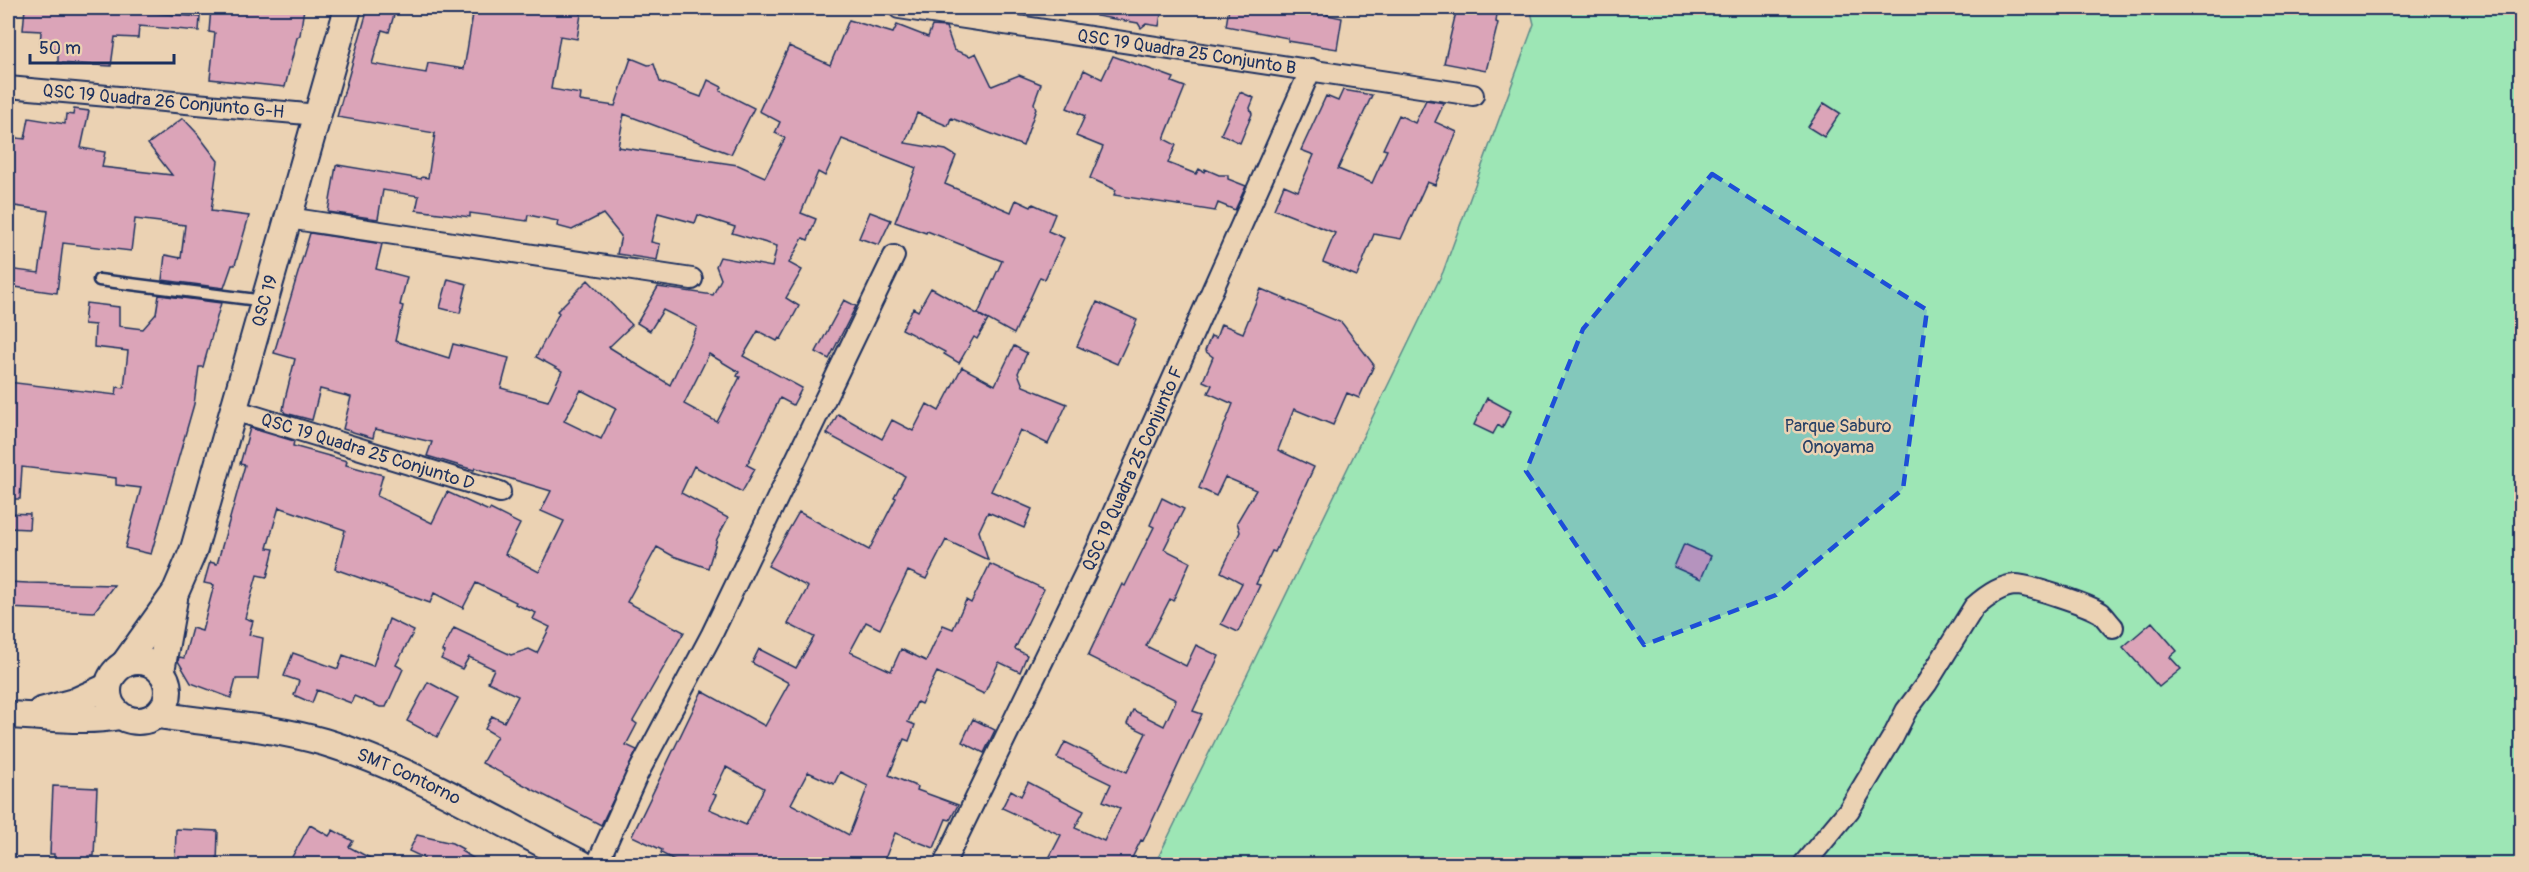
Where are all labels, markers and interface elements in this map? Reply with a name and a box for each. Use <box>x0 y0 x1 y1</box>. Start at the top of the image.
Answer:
street label: QSC 19 Quadra 25 Conjunto B <box>1076 24 1298 80</box>
scale bar <box>30 27 174 65</box>
text: 50 m <box>39 37 81 60</box>
street label: QSC 19 Quadra 26 Conjunto G-H <box>41 79 285 124</box>
street label: QSC 19 <box>247 272 283 330</box>
street label: QSC 19 Quadra 25 Conjunto F <box>1077 363 1189 575</box>
street label: QSC 19 Quadra 25 Conjunto D <box>258 408 477 495</box>
park label: Parque Saburo Onoyama <box>1785 415 1892 459</box>
street label: SMT Contorno <box>354 743 465 810</box>

